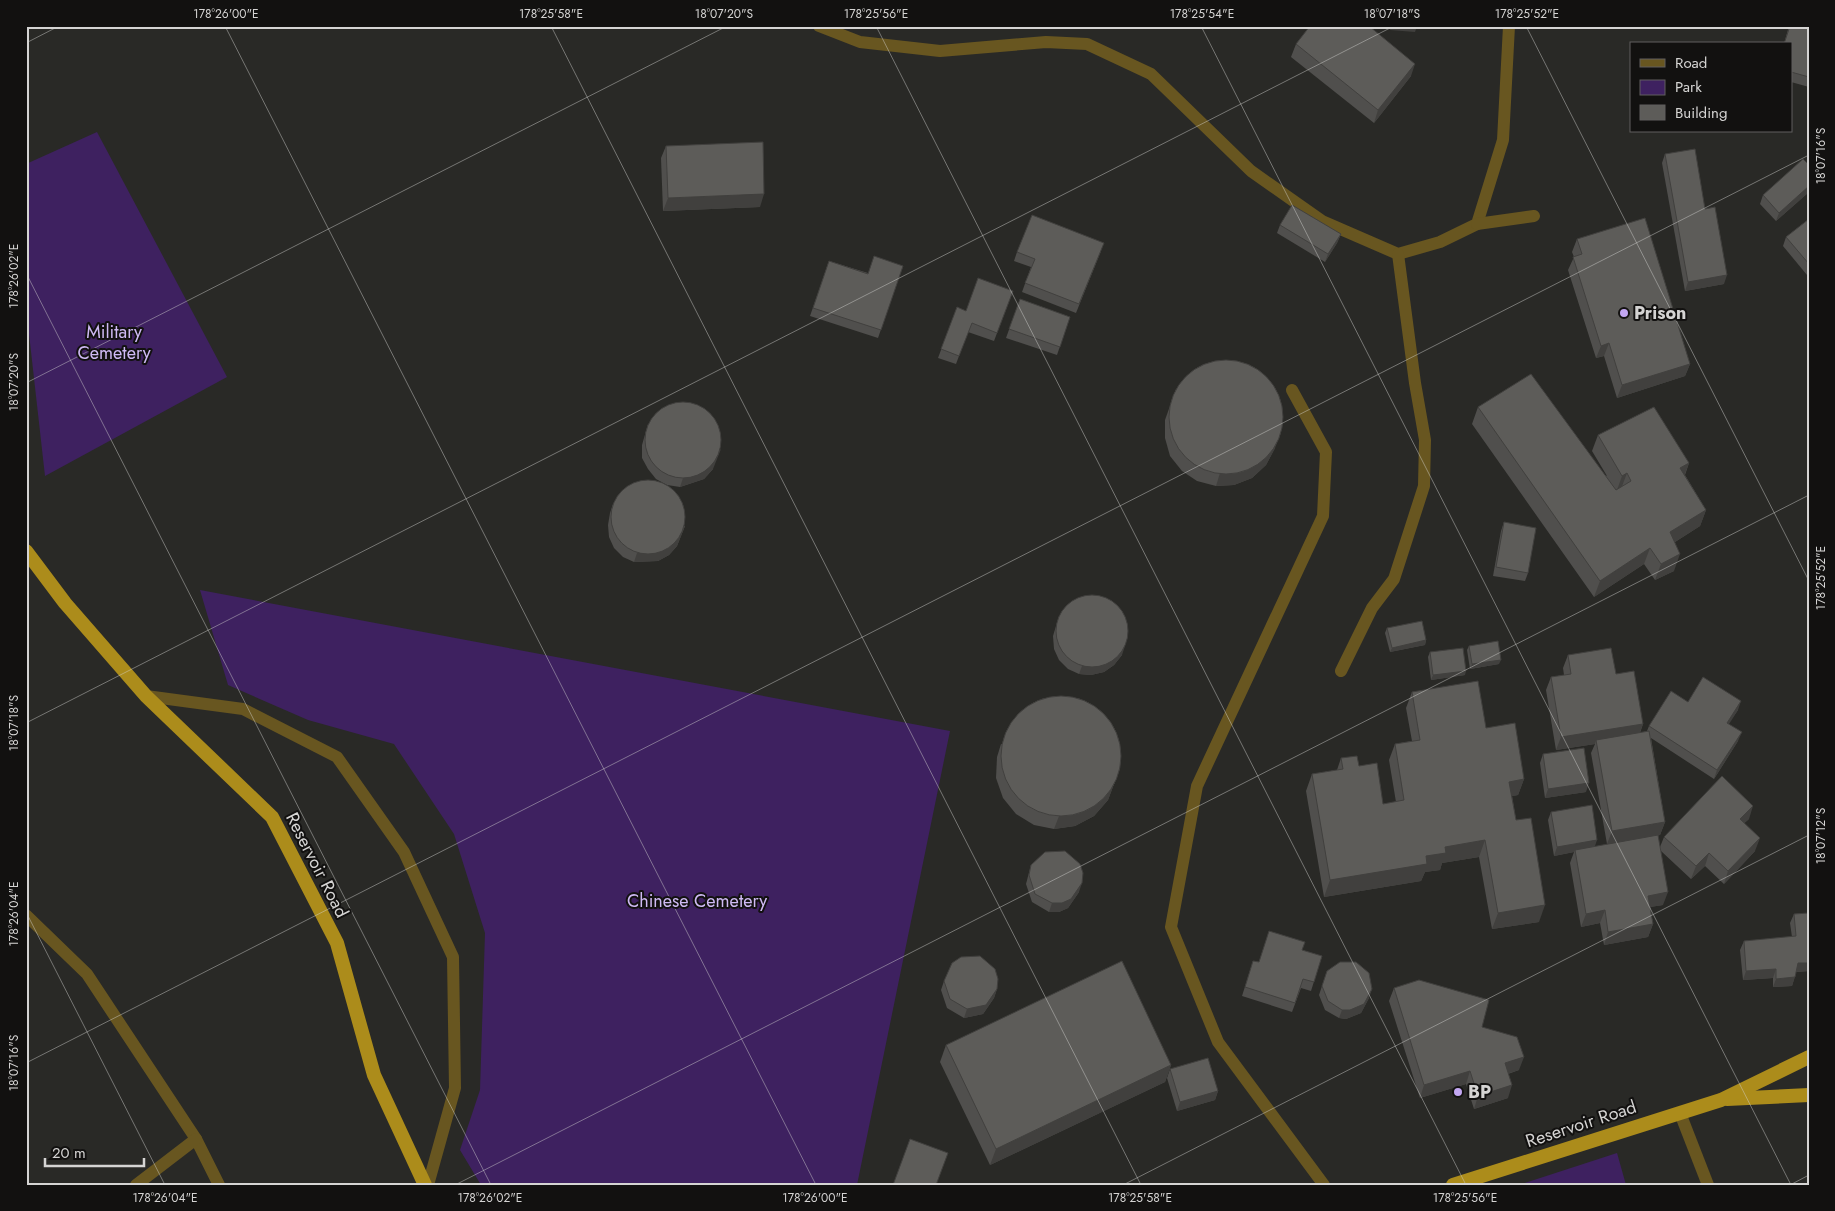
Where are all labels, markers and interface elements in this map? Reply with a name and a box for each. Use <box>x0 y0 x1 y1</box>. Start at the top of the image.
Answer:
text: 178°26'00"E <box>193 5 259 23</box>
text: 178°25'58"E <box>519 5 583 23</box>
text: 18°07'20"S <box>695 5 754 23</box>
text: 178°25'56"E <box>844 5 908 23</box>
text: 178°25'54"E <box>1170 5 1234 23</box>
text: 18°07'18"S <box>1364 5 1421 23</box>
text: 178°25'52"E <box>1495 5 1559 23</box>
legend <box>1630 42 1792 132</box>
text: Road <box>1675 52 1707 74</box>
text: Park <box>1675 76 1702 98</box>
text: Building <box>1675 102 1727 124</box>
text: 18°07'16"S <box>1812 127 1830 184</box>
text: 178°26'02"E <box>5 244 23 308</box>
place label: Prison <box>1634 300 1686 326</box>
marker: Prison <box>1618 307 1630 319</box>
park label: Military Cemetery <box>77 319 151 366</box>
text: 18°07'20"S <box>5 352 23 411</box>
text: 178°25'52"E <box>1812 546 1830 610</box>
text: 18°07'18"S <box>5 694 23 751</box>
text: 18°07'12"S <box>1812 807 1830 864</box>
street label: Reservoir Road <box>279 808 355 922</box>
text: 178°26'04"E <box>5 881 23 947</box>
park label: Chinese Cemetery <box>627 888 767 914</box>
text: 18°07'16"S <box>5 1034 23 1091</box>
place label: BP <box>1468 1079 1491 1105</box>
marker: BP <box>1452 1086 1464 1098</box>
street label: Reservoir Road <box>1522 1094 1640 1154</box>
scale bar <box>45 1136 144 1168</box>
text: 20 m <box>52 1142 86 1164</box>
text: 178°26'04"E <box>132 1189 198 1207</box>
text: 178°26'02"E <box>458 1189 522 1207</box>
text: 178°26'00"E <box>782 1189 848 1207</box>
text: 178°25'58"E <box>1108 1189 1172 1207</box>
text: 178°25'56"E <box>1433 1189 1497 1207</box>

